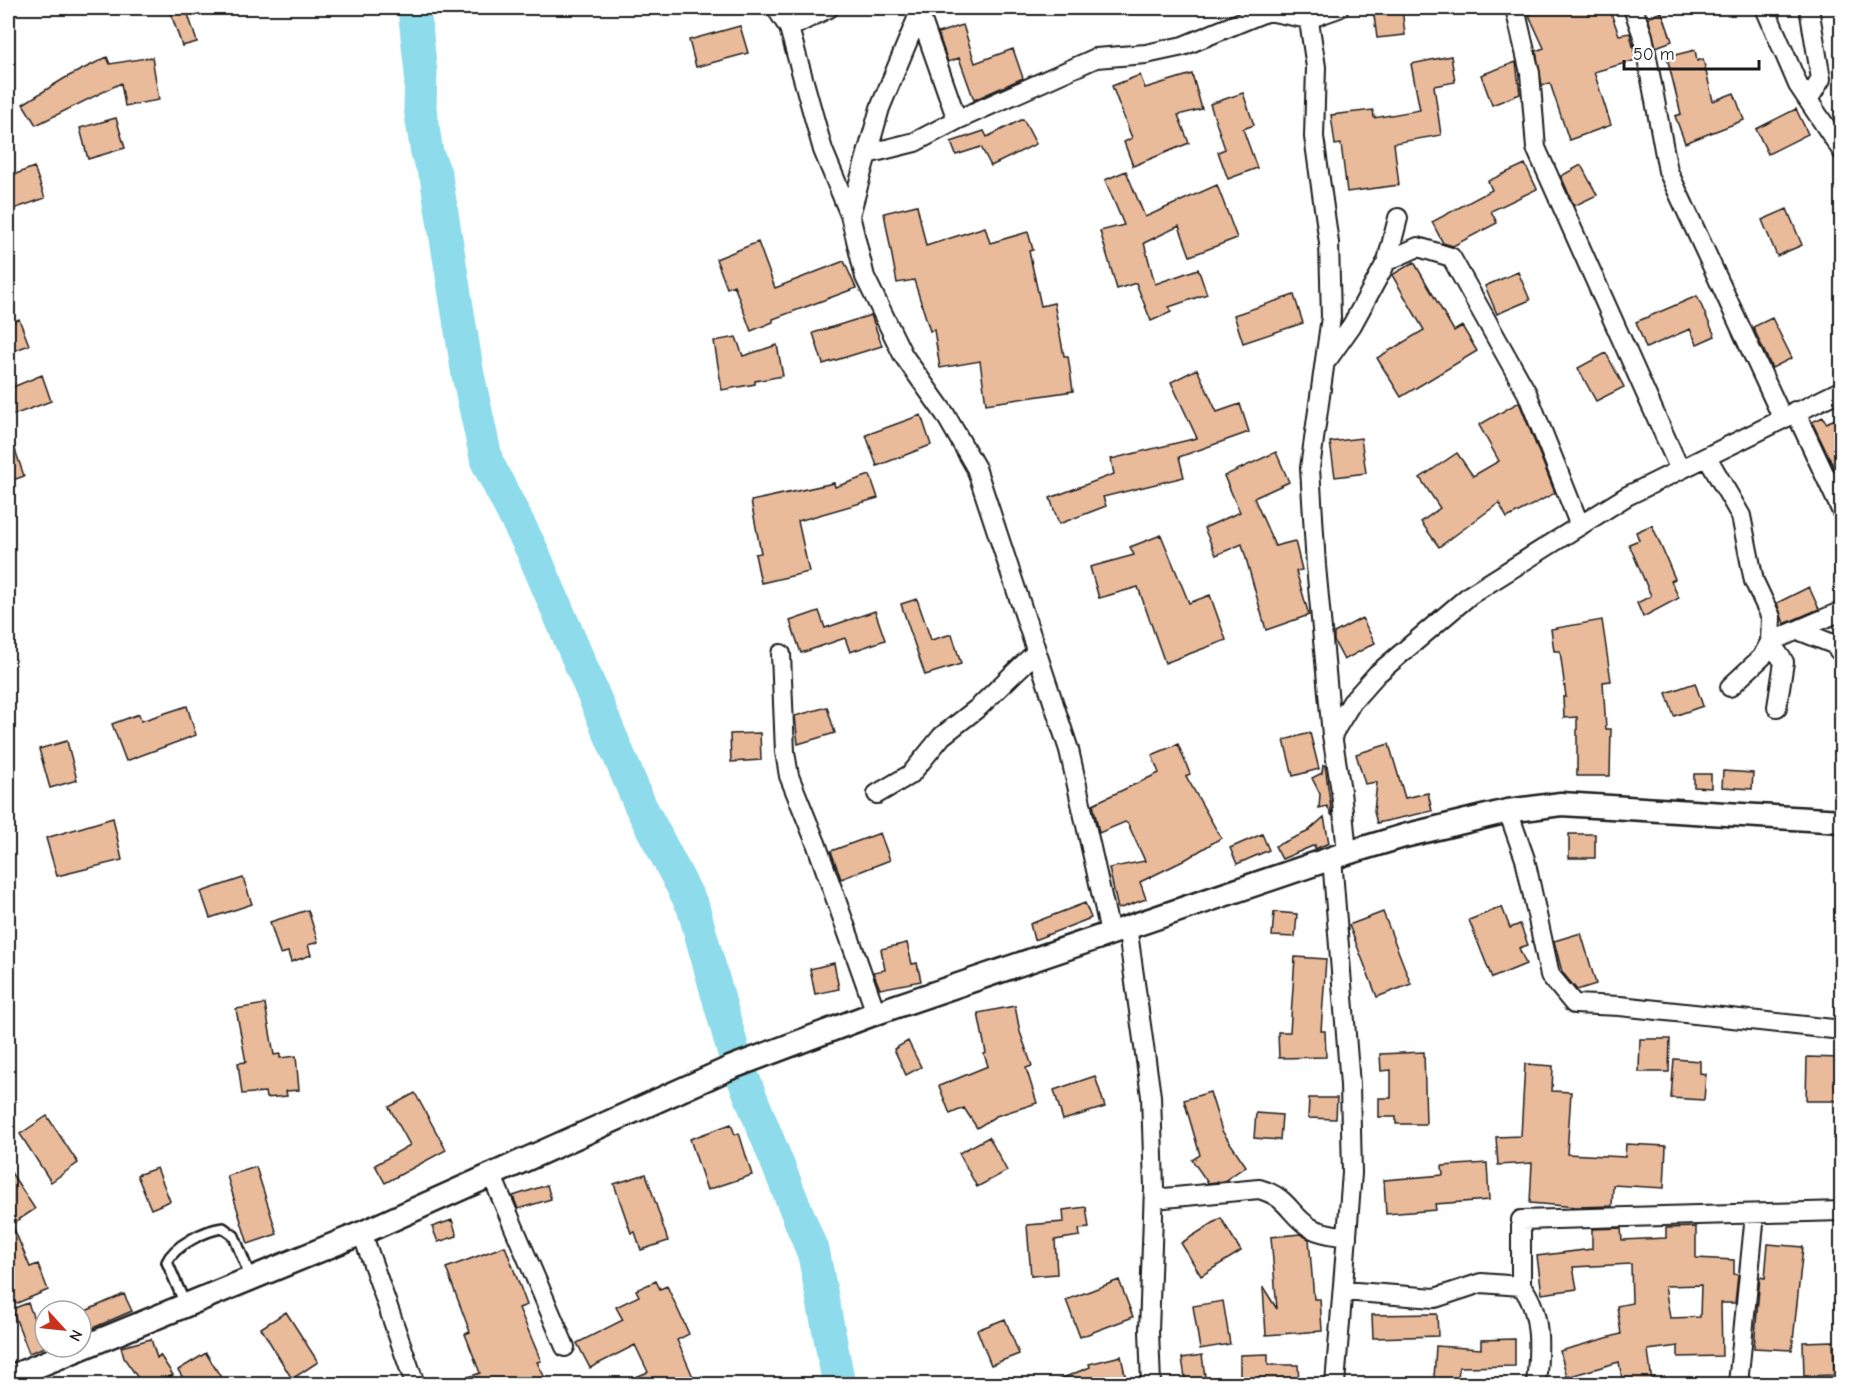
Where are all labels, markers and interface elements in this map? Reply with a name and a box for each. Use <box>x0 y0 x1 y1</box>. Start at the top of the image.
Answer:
scale bar <box>1624 33 1759 71</box>
text: 50 m <box>1633 44 1675 65</box>
north arrow <box>33 1299 93 1359</box>
text: N <box>65 1327 86 1344</box>

